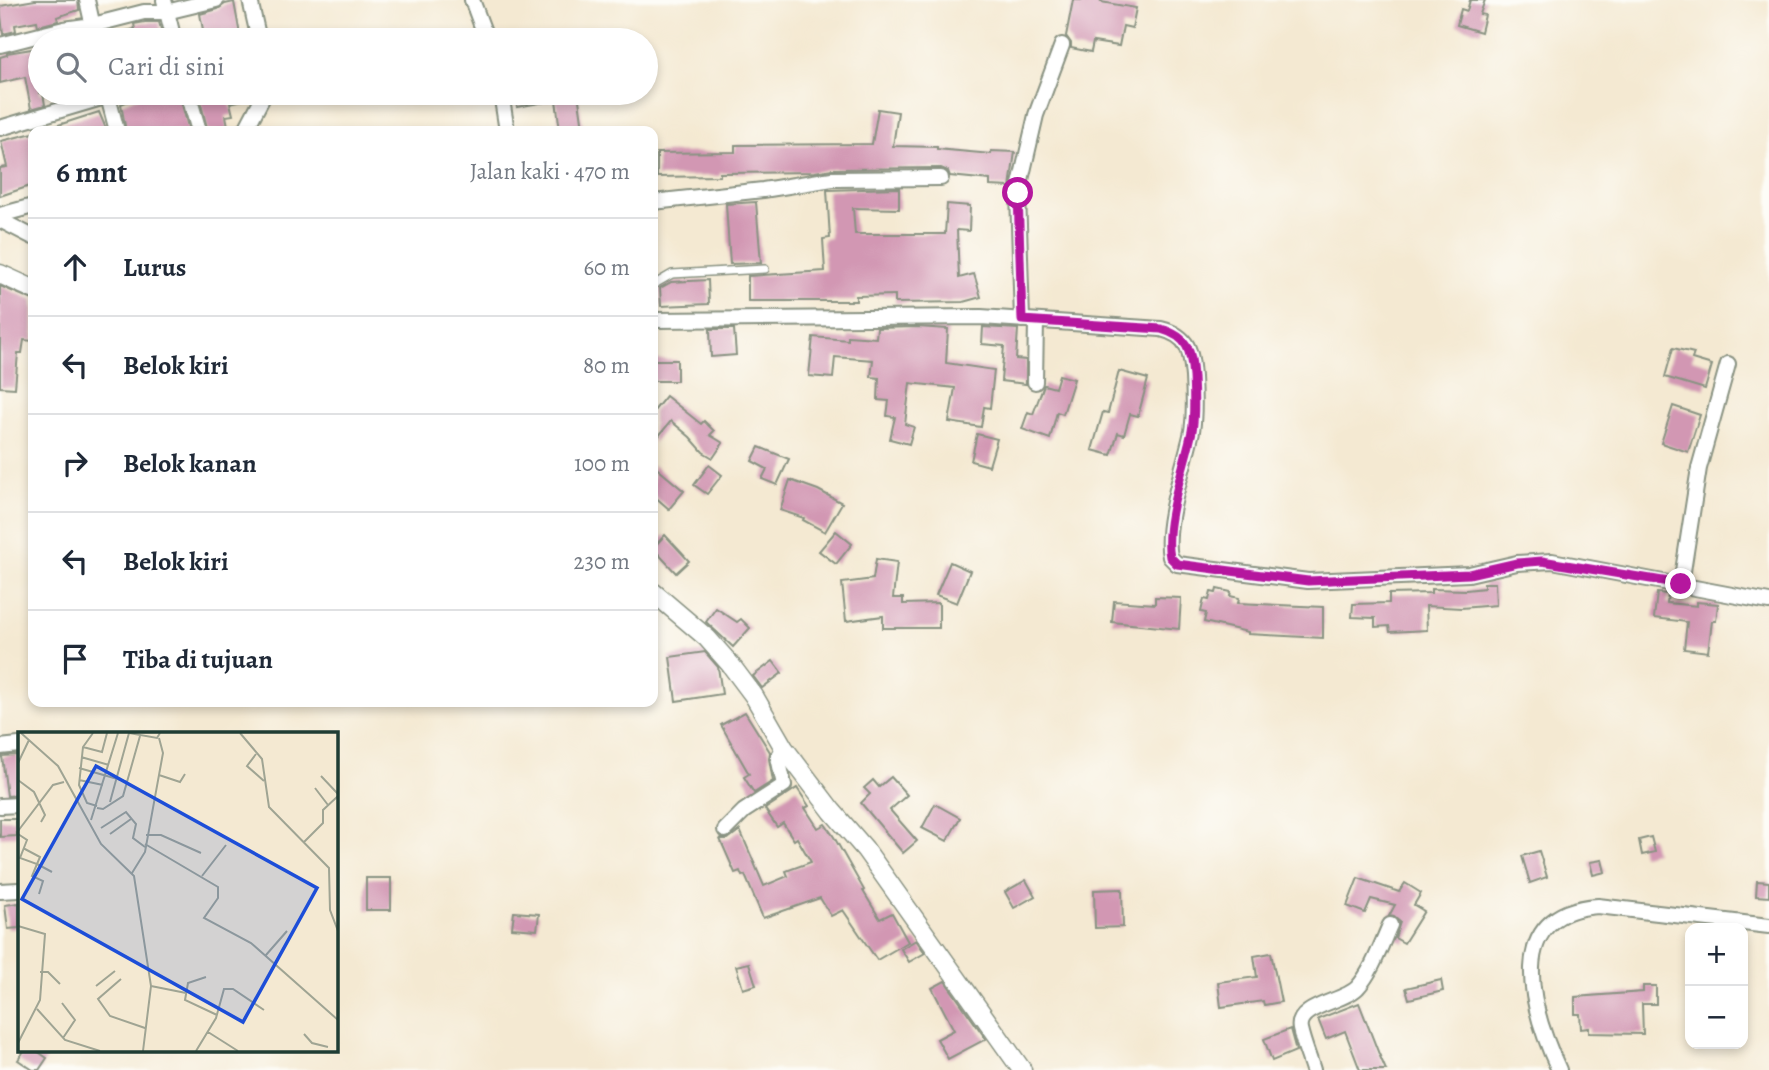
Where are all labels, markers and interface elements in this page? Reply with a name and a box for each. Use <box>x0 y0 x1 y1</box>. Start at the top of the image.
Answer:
search box <box>28 28 658 105</box>
icon: search <box>52 48 90 86</box>
text: Cari di sini <box>108 49 225 84</box>
text: 6 mnt <box>56 152 127 192</box>
text: Jalan kaki · 470 m <box>470 156 630 187</box>
route start <box>1002 177 1033 208</box>
icon: ahead <box>56 248 94 286</box>
text: Lurus <box>123 250 186 285</box>
text: 60 m <box>583 252 630 283</box>
icon: left <box>56 346 94 384</box>
text: Belok kiri <box>123 348 229 383</box>
text: 80 m <box>583 350 630 381</box>
icon: right <box>56 444 94 482</box>
text: Belok kanan <box>123 446 257 481</box>
text: 100 m <box>574 448 630 479</box>
icon: left <box>56 542 94 580</box>
text: Belok kiri <box>123 544 229 579</box>
text: 230 m <box>574 546 630 577</box>
route end <box>1665 568 1696 599</box>
icon: arrive <box>56 640 94 678</box>
text: Tiba di tujuan <box>123 642 273 677</box>
inset map <box>18 732 338 1052</box>
map controls <box>1685 923 1748 1049</box>
button: + <box>1685 923 1748 986</box>
button: − <box>1685 986 1748 1049</box>

